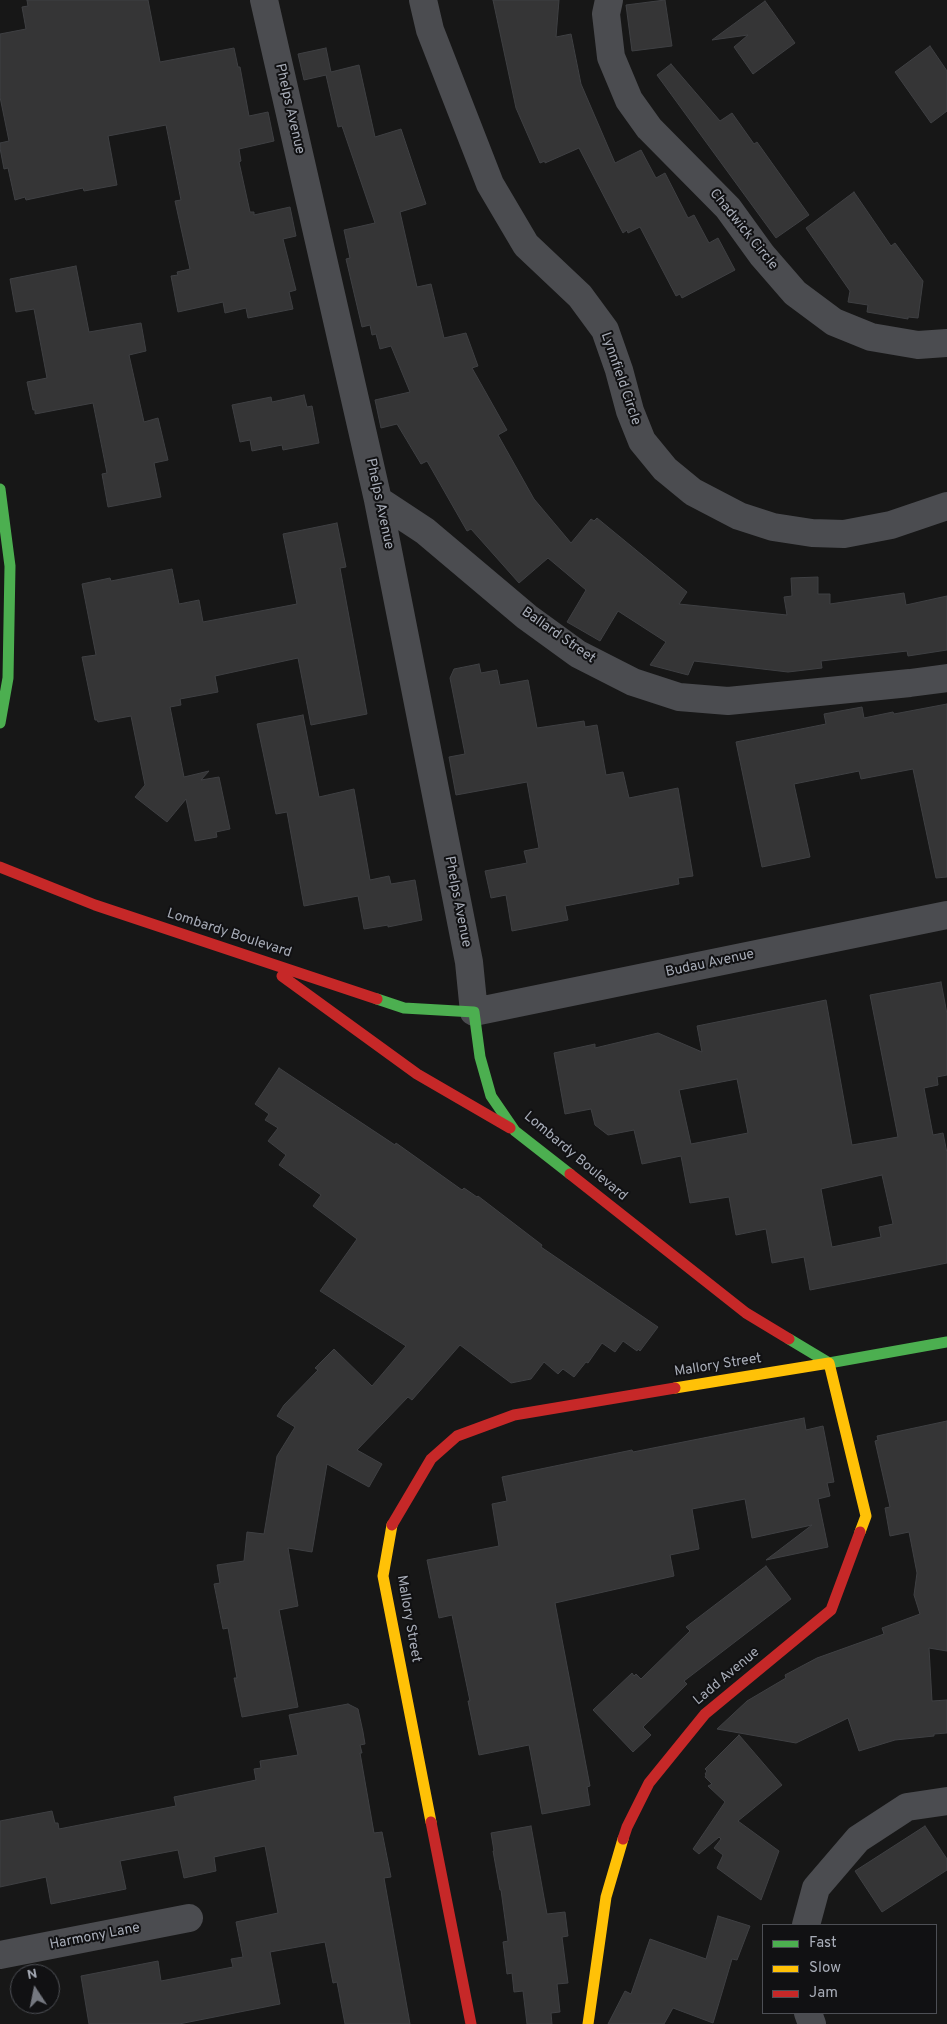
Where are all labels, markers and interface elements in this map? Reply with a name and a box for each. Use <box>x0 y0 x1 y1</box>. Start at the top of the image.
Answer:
street label: Phelps Avenue <box>270 62 308 156</box>
street label: Chadwick Circle <box>705 186 781 274</box>
street label: Lynnfield Circle <box>596 330 644 428</box>
street label: Phelps Avenue <box>361 457 397 551</box>
street label: Ballard Street <box>518 604 598 668</box>
street label: Phelps Avenue <box>440 855 474 949</box>
street label: Lombardy Boulevard <box>165 906 293 962</box>
street label: Budau Avenue <box>664 946 756 982</box>
street label: Lombardy Boulevard <box>520 1109 630 1205</box>
street label: Mallory Street <box>673 1351 763 1381</box>
street label: Mallory Street <box>392 1574 424 1664</box>
street label: Ladd Avenue <box>690 1644 764 1710</box>
street label: Harmony Lane <box>48 1920 142 1954</box>
legend <box>762 1924 937 2014</box>
text: Fast <box>809 1934 837 1953</box>
text: Slow <box>809 1959 841 1978</box>
north arrow <box>10 1964 60 2014</box>
text: N <box>26 1965 39 1984</box>
text: Jam <box>809 1984 838 2003</box>

